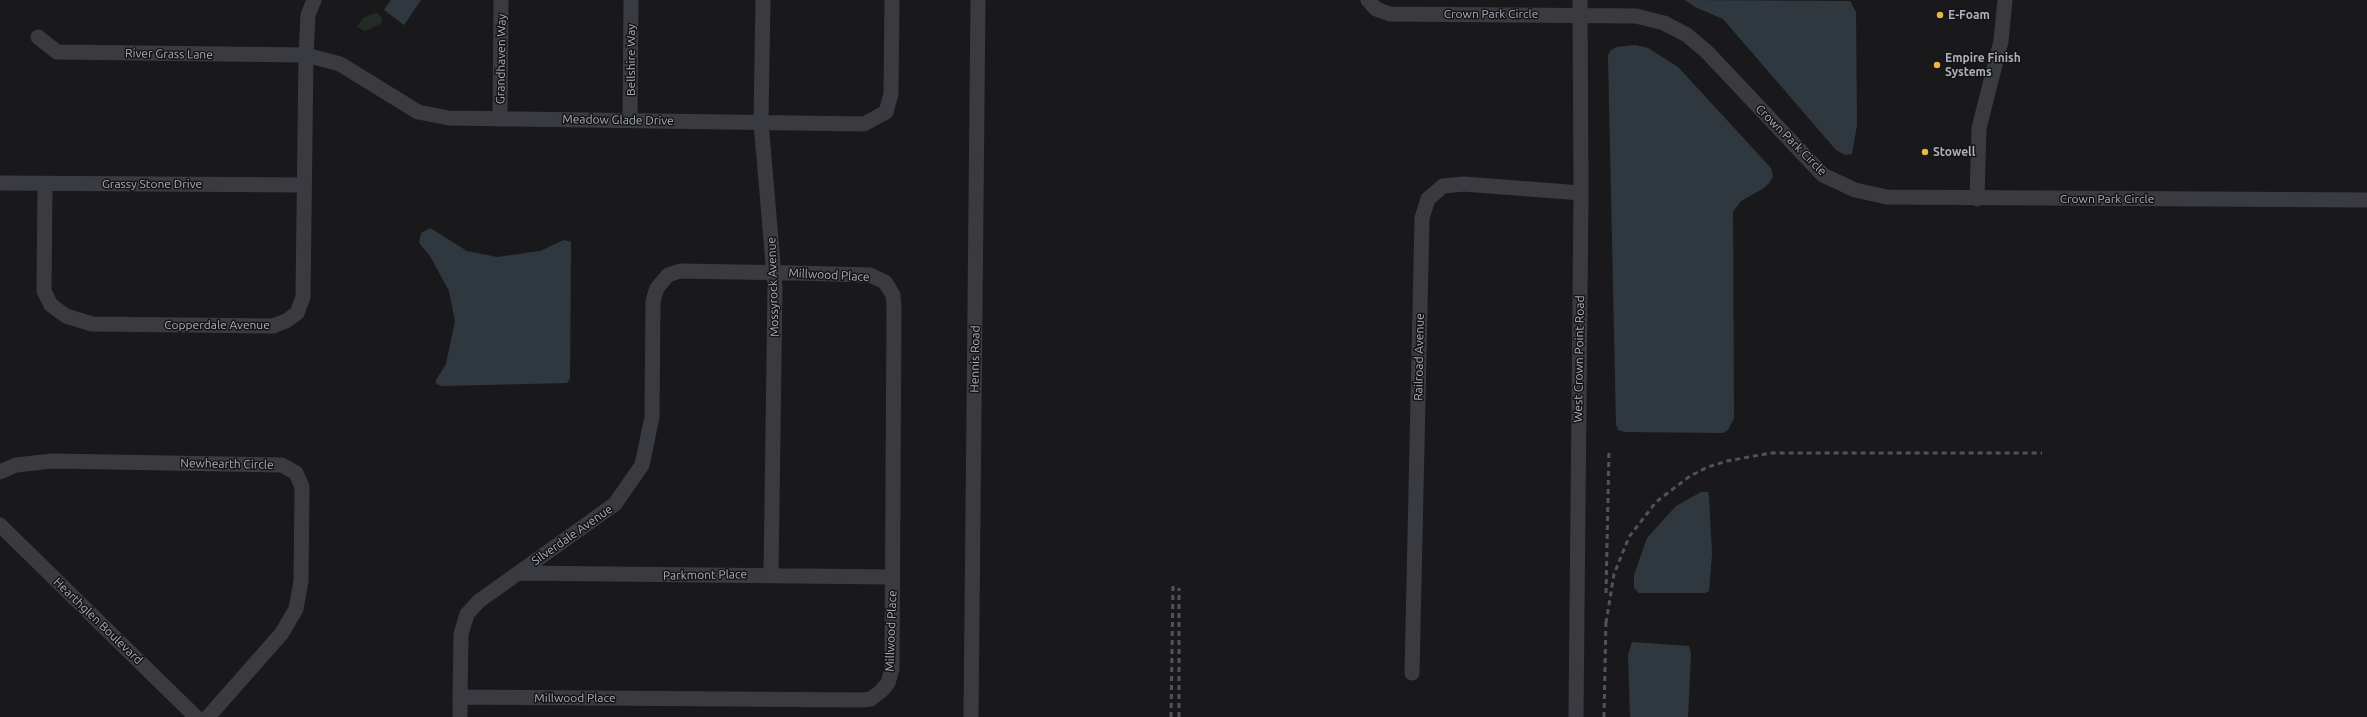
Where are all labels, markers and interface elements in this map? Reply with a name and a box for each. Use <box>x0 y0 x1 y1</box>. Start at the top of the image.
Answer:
street label: Crown Park Circle <box>1444 7 1538 21</box>
place label: E-Foam <box>1948 8 1990 22</box>
marker: E-Foam <box>1935 10 1945 20</box>
street label: Grandhaven Way <box>493 14 509 104</box>
street label: Bellshire Way <box>624 24 638 96</box>
street label: River Grass Lane <box>125 46 213 62</box>
place label: Empire Finish Systems <box>1945 51 2021 79</box>
marker: Empire Finish Systems <box>1932 60 1942 70</box>
street label: Crown Park Circle <box>1752 101 1830 179</box>
street label: Meadow Glade Drive <box>562 112 674 128</box>
place label: Stowell <box>1933 145 1975 159</box>
marker: Stowell <box>1920 147 1930 157</box>
street label: Grassy Stone Drive <box>102 177 202 191</box>
street label: Crown Park Circle <box>2060 192 2154 206</box>
street label: Mossyrock Avenue <box>764 237 782 337</box>
street label: Millwood Place <box>788 266 870 284</box>
street label: West Crown Point Road <box>1571 295 1587 423</box>
street label: Railroad Avenue <box>1411 313 1427 401</box>
street label: Copperdale Avenue <box>164 318 270 332</box>
street label: Hennis Road <box>967 325 983 393</box>
street label: Newhearth Circle <box>180 456 274 472</box>
street label: Silverdale Avenue <box>529 502 615 568</box>
street label: Parkmont Place <box>663 567 747 583</box>
street label: Hearthglen Boulevard <box>50 575 146 667</box>
street label: Millwood Place <box>882 590 900 672</box>
street label: Millwood Place <box>534 691 616 705</box>

